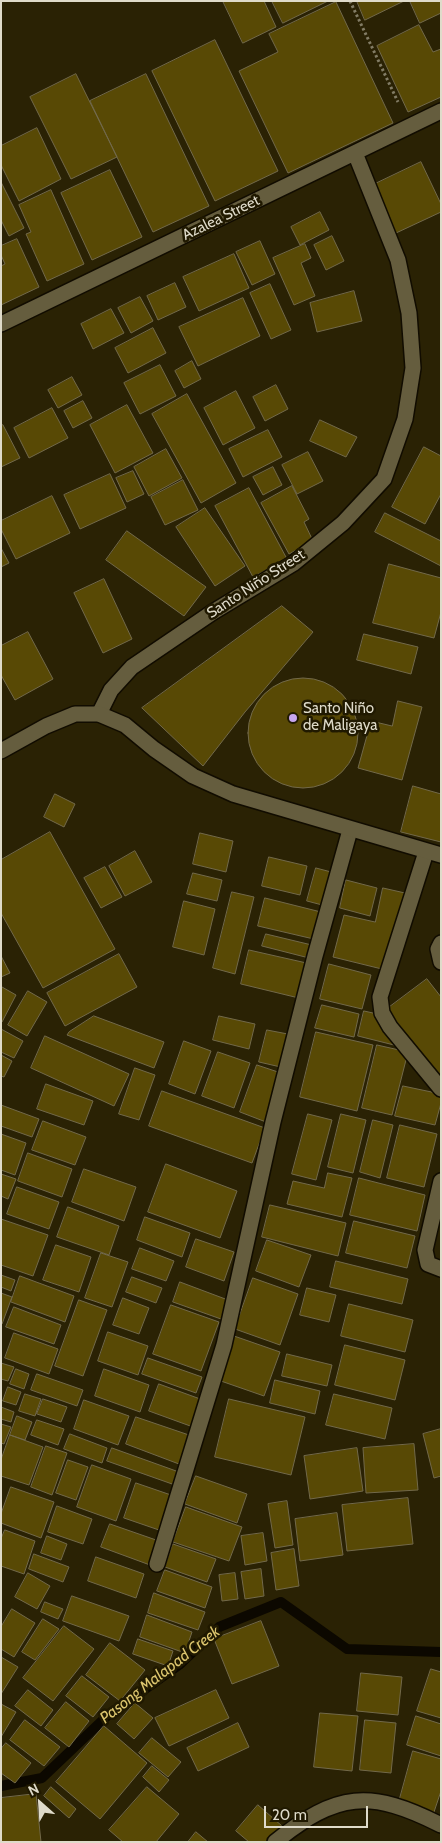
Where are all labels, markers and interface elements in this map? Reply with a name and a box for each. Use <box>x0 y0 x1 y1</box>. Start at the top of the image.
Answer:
street label: Azalea Street <box>179 192 263 244</box>
street label: Santo Niño Street <box>204 546 308 622</box>
place label: Santo Niño de Maligaya <box>303 700 377 735</box>
marker: Santo Niño de Maligaya <box>287 712 299 724</box>
water label: Pasong Malapad Creek <box>96 1622 224 1728</box>
north arrow <box>15 1778 65 1828</box>
text: N <box>25 1779 42 1800</box>
scale bar <box>267 1796 371 1828</box>
text: 20 m <box>272 1806 307 1824</box>

